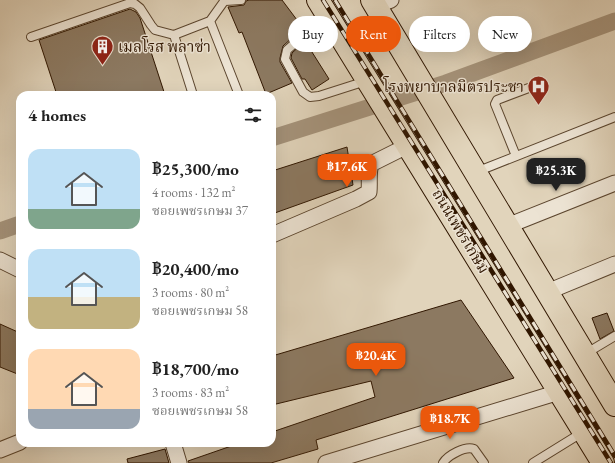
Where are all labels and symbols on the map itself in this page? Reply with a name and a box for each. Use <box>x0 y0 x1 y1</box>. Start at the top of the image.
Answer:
building icon: เมลโรส พลาซ่า <box>89 33 115 66</box>
place label: เมลโรส พลาซ่า <box>118 36 211 56</box>
hospital icon: โรงพยาบาลมิตรประชา <box>526 73 552 106</box>
place label: โรงพยาบาลมิตรประชา <box>382 76 524 96</box>
pin: ฿17.6K <box>314 154 380 188</box>
pin: ฿25.3K <box>523 158 589 192</box>
street label: ถนนเพชรเกษม <box>428 185 494 277</box>
pin: ฿20.4K <box>343 343 409 377</box>
pin: ฿18.7K <box>417 406 483 440</box>

